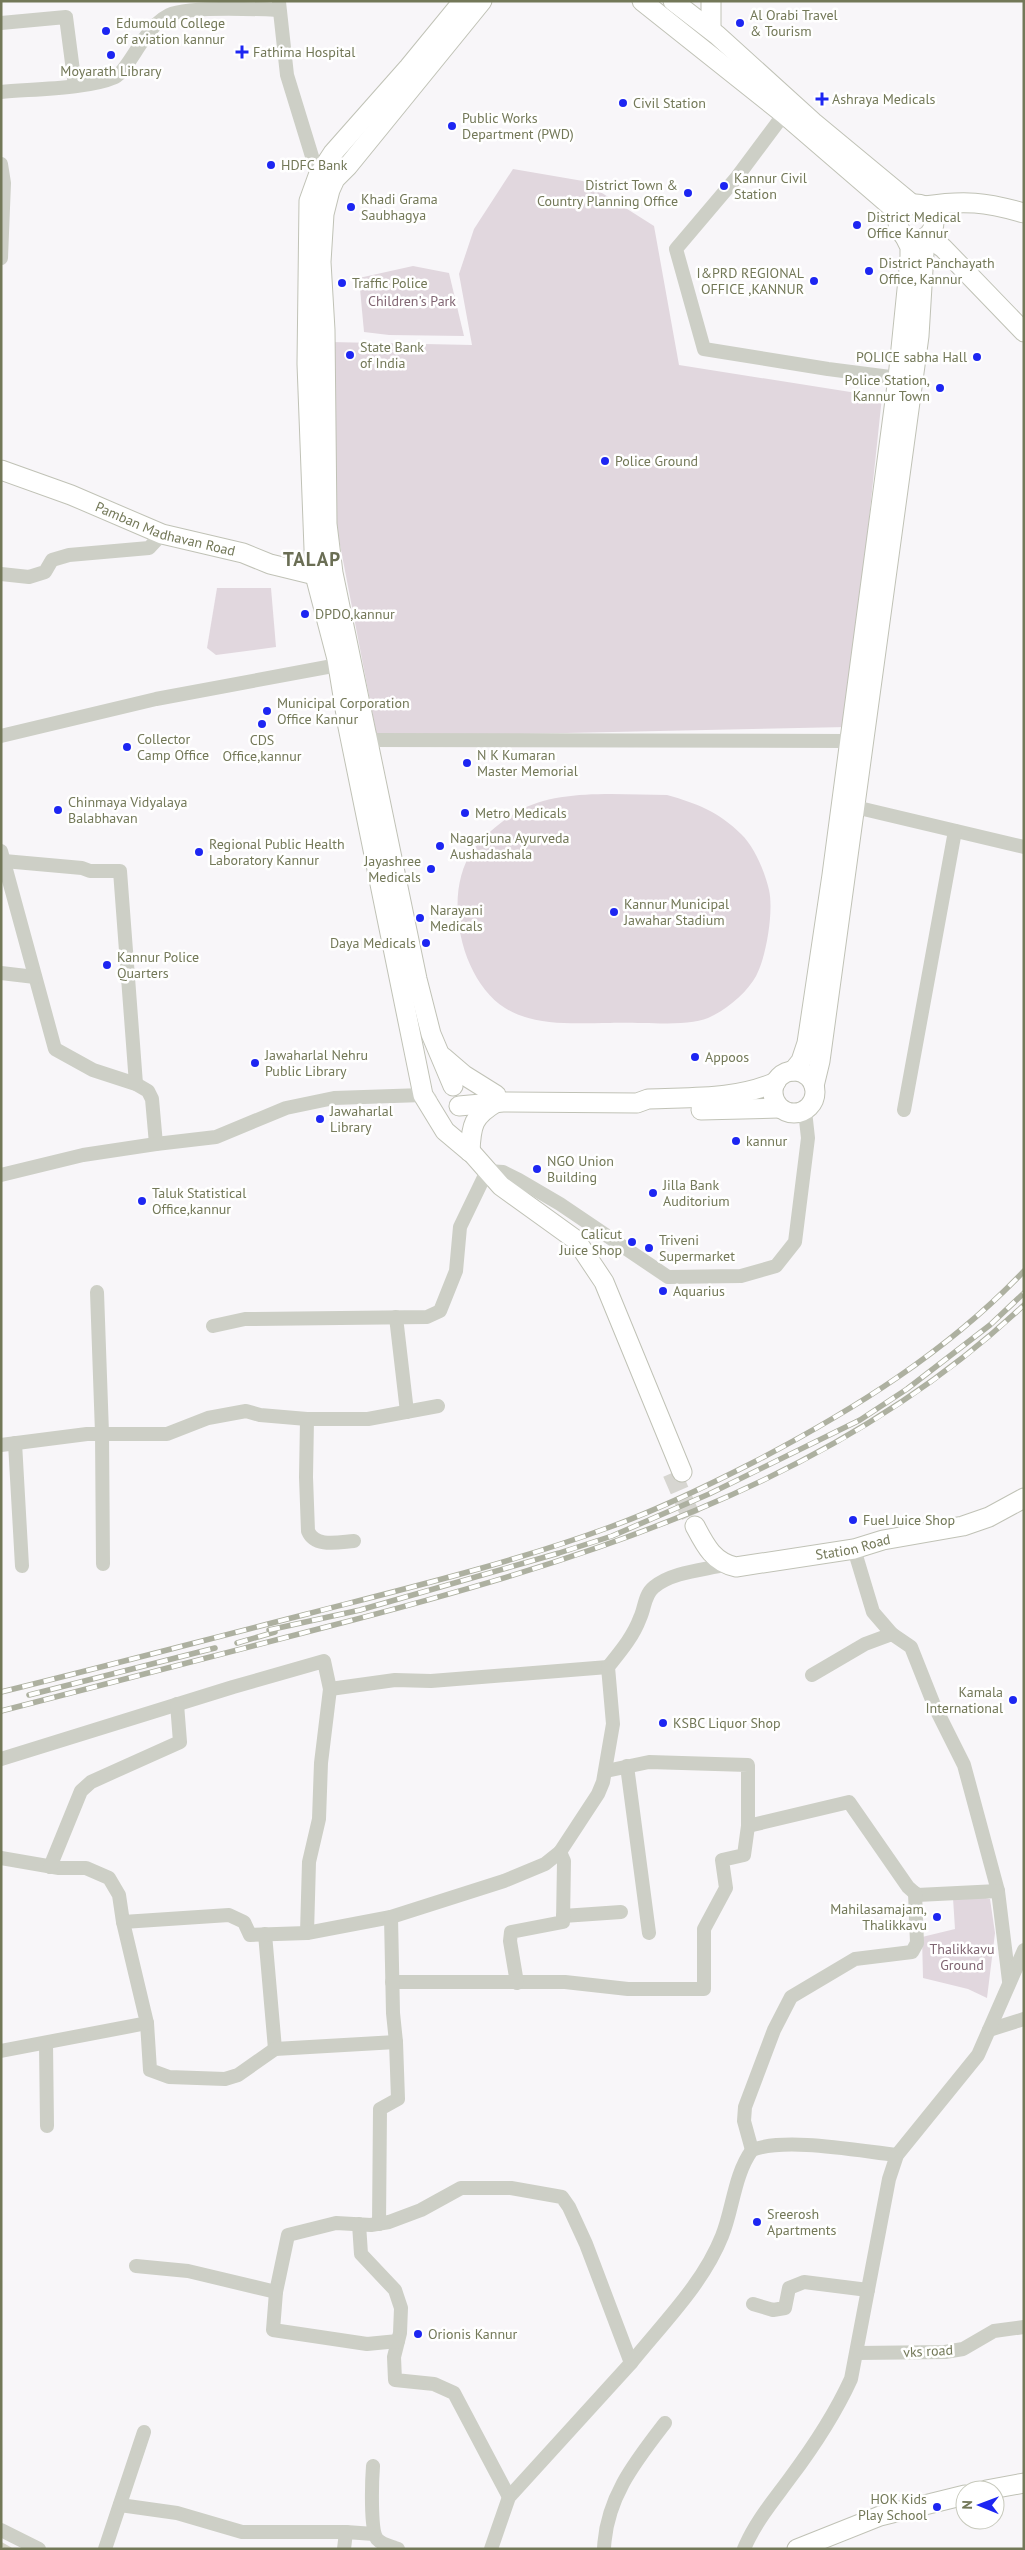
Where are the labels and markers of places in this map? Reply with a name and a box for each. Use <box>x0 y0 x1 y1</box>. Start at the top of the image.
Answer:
place label: Al Orabi Travel & Tourism <box>750 6 838 40</box>
place label: Edumould College of aviation kannur <box>116 14 225 48</box>
marker: Al Orabi Travel & Tourism <box>734 17 746 29</box>
marker: Edumould College of aviation kannur <box>100 25 112 37</box>
place label: Fathima Hospital <box>253 43 355 61</box>
marker: Fathima Hospital <box>235 45 249 59</box>
marker: Moyarath Library <box>105 49 117 61</box>
place label: Moyarath Library <box>60 62 162 80</box>
place label: Ashraya Medicals <box>832 90 935 108</box>
marker: Ashraya Medicals <box>816 93 828 105</box>
place label: Civil Station <box>633 94 706 112</box>
marker: Civil Station <box>617 97 629 109</box>
place label: Public Works Department (PWD) <box>462 109 574 143</box>
marker: Public Works Department (PWD) <box>446 120 458 132</box>
place label: HDFC Bank <box>281 156 348 174</box>
marker: HDFC Bank <box>265 159 277 171</box>
place label: Kannur Civil Station <box>734 169 807 203</box>
place label: District Town & Country Planning Office <box>537 176 678 210</box>
marker: Kannur Civil Station <box>718 180 730 192</box>
marker: District Town & Country Planning Office <box>682 187 694 199</box>
place label: Khadi Grama Saubhagya <box>361 190 438 224</box>
marker: Khadi Grama Saubhagya <box>345 201 357 213</box>
place label: District Medical Office Kannur <box>867 208 961 242</box>
marker: District Medical Office Kannur <box>851 219 863 231</box>
place label: District Panchayath Office, Kannur <box>879 254 995 288</box>
place label: I&PRD REGIONAL OFFICE ,KANNUR <box>697 264 804 298</box>
marker: District Panchayath Office, Kannur <box>863 265 875 277</box>
place label: Traffic Police <box>352 274 428 292</box>
marker: I&PRD REGIONAL OFFICE ,KANNUR <box>808 275 820 287</box>
marker: Traffic Police <box>336 277 348 289</box>
place label: State Bank of India <box>360 338 424 372</box>
place label: POLICE sabha Hall <box>856 348 967 366</box>
marker: State Bank of India <box>344 349 356 361</box>
marker: POLICE sabha Hall <box>971 351 983 363</box>
place label: Police Station, Kannur Town <box>845 371 930 405</box>
marker: Police Station, Kannur Town <box>934 382 946 394</box>
place label: Police Ground <box>615 452 698 470</box>
marker: Police Ground <box>599 455 611 467</box>
place label: DPDO,kannur <box>315 605 395 623</box>
marker: DPDO,kannur <box>299 608 311 620</box>
place label: Municipal Corporation Office Kannur <box>277 694 410 728</box>
marker: Municipal Corporation Office Kannur <box>261 705 273 717</box>
marker: CDS Office,kannur <box>256 718 268 730</box>
place label: Collector Camp Office <box>137 730 209 764</box>
place label: CDS Office,kannur <box>222 731 302 765</box>
marker: Collector Camp Office <box>121 741 133 753</box>
place label: N K Kumaran Master Memorial <box>477 746 578 780</box>
marker: N K Kumaran Master Memorial <box>461 757 473 769</box>
place label: Chinmaya Vidyalaya Balabhavan <box>68 793 187 827</box>
marker: Chinmaya Vidyalaya Balabhavan <box>52 804 64 816</box>
place label: Metro Medicals <box>475 804 567 822</box>
marker: Metro Medicals <box>459 807 471 819</box>
place label: Nagarjuna Ayurveda Aushadashala <box>450 829 570 863</box>
place label: Regional Public Health Laboratory Kannur <box>209 835 345 869</box>
marker: Nagarjuna Ayurveda Aushadashala <box>434 840 446 852</box>
marker: Regional Public Health Laboratory Kannur <box>193 846 205 858</box>
place label: Jayashree Medicals <box>363 852 421 886</box>
marker: Jayashree Medicals <box>425 863 437 875</box>
place label: Kannur Municipal Jawahar Stadium <box>623 895 729 929</box>
place label: Narayani Medicals <box>430 901 483 935</box>
marker: Kannur Municipal Jawahar Stadium <box>608 906 620 918</box>
marker: Narayani Medicals <box>414 912 426 924</box>
place label: Daya Medicals <box>330 934 416 952</box>
marker: Daya Medicals <box>420 937 432 949</box>
place label: Kannur Police Quarters <box>117 948 199 982</box>
marker: Kannur Police Quarters <box>101 959 113 971</box>
place label: Jawaharlal Nehru Public Library <box>264 1046 368 1080</box>
place label: Appoos <box>705 1048 749 1066</box>
marker: Appoos <box>689 1051 701 1063</box>
marker: Jawaharlal Nehru Public Library <box>249 1057 261 1069</box>
place label: Jawaharlal Library <box>329 1102 393 1136</box>
marker: Jawaharlal Library <box>314 1113 326 1125</box>
place label: kannur <box>746 1132 788 1150</box>
marker: kannur <box>730 1135 742 1147</box>
place label: NGO Union Building <box>547 1152 614 1186</box>
marker: NGO Union Building <box>531 1163 543 1175</box>
place label: Jilla Bank Auditorium <box>662 1176 730 1210</box>
place label: Taluk Statistical Office,kannur <box>152 1184 246 1218</box>
marker: Jilla Bank Auditorium <box>647 1187 659 1199</box>
marker: Taluk Statistical Office,kannur <box>136 1195 148 1207</box>
place label: Calicut Juice Shop <box>559 1225 622 1259</box>
place label: Triveni Supermarket <box>659 1231 735 1265</box>
marker: Calicut Juice Shop <box>626 1236 638 1248</box>
marker: Triveni Supermarket <box>643 1242 655 1254</box>
place label: Aquarius <box>673 1282 725 1300</box>
marker: Aquarius <box>657 1285 669 1297</box>
place label: Fuel Juice Shop <box>863 1511 955 1529</box>
marker: Fuel Juice Shop <box>847 1514 859 1526</box>
place label: Kamala International <box>926 1683 1003 1717</box>
marker: Kamala International <box>1007 1694 1019 1706</box>
place label: KSBC Liquor Shop <box>673 1714 781 1732</box>
marker: KSBC Liquor Shop <box>657 1717 669 1729</box>
place label: Mahilasamajam, Thalikkavu <box>830 1900 927 1934</box>
marker: Mahilasamajam, Thalikkavu <box>931 1911 943 1923</box>
place label: Sreerosh Apartments <box>767 2205 837 2239</box>
marker: Sreerosh Apartments <box>751 2216 763 2228</box>
place label: Orionis Kannur <box>428 2325 518 2343</box>
marker: Orionis Kannur <box>412 2328 424 2340</box>
place label: HOK Kids Play School <box>858 2490 927 2524</box>
marker: HOK Kids Play School <box>931 2501 943 2513</box>

